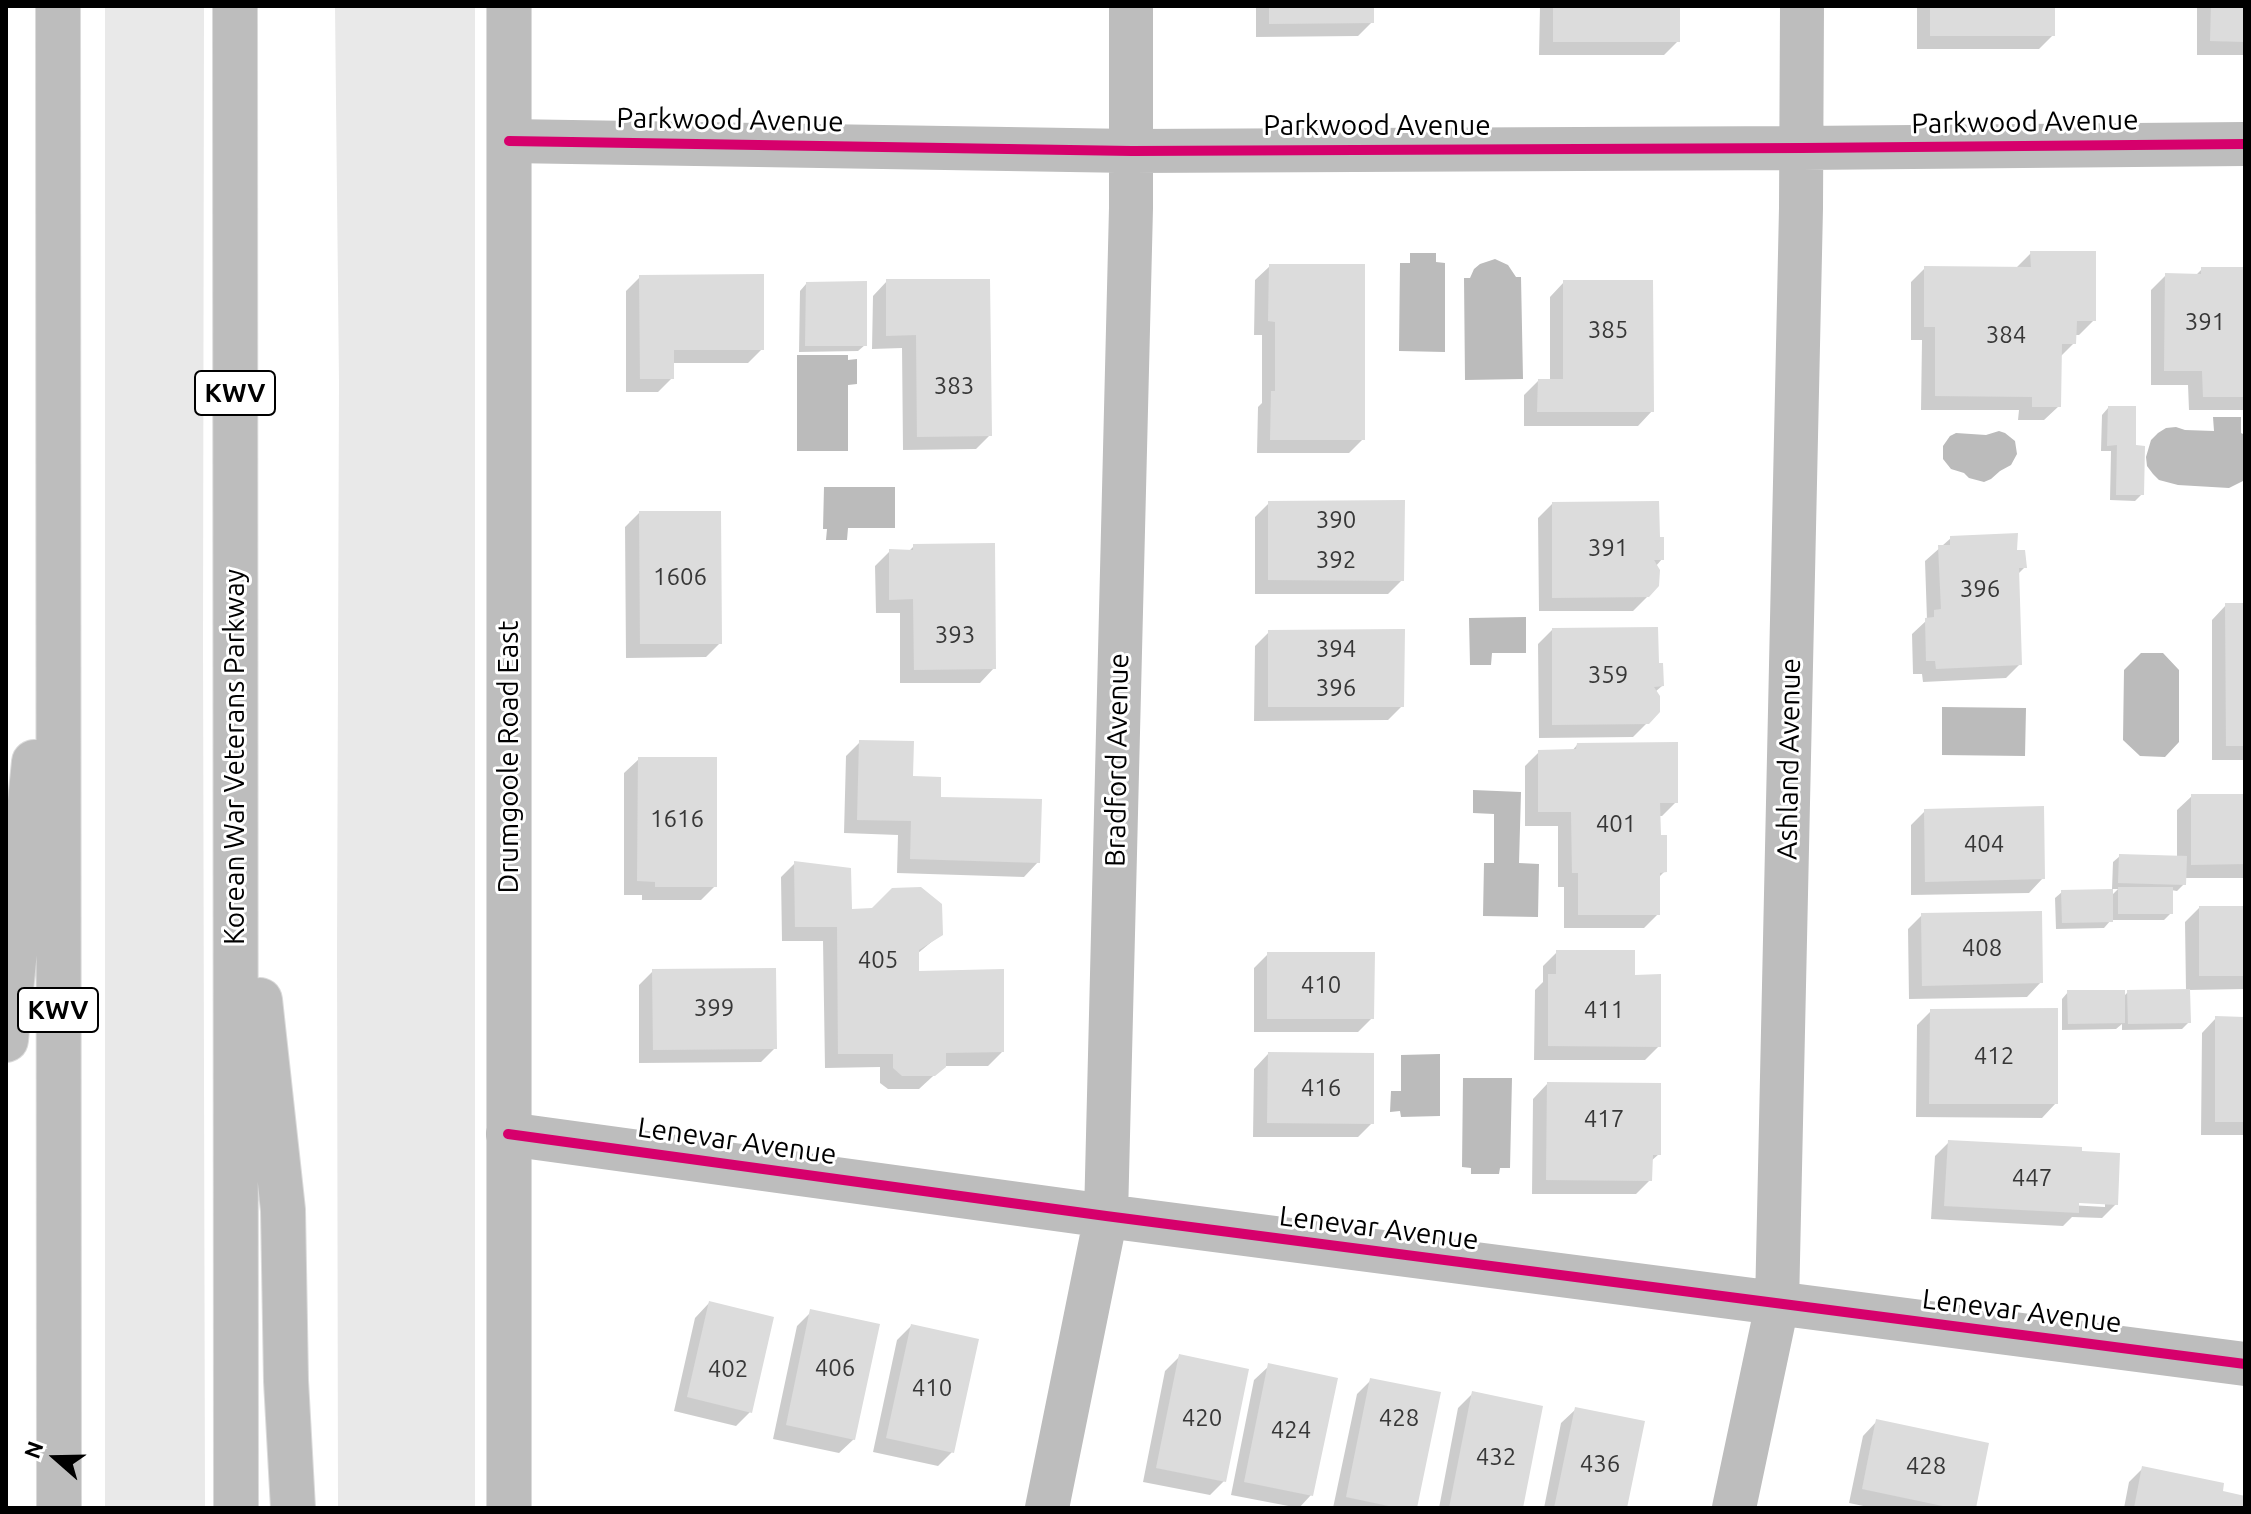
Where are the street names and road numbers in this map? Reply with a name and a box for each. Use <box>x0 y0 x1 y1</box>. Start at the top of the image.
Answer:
street label: Parkwood Avenue <box>616 101 844 139</box>
street label: Parkwood Avenue <box>1911 103 2139 141</box>
street label: Parkwood Avenue <box>1263 109 1491 143</box>
road number: KWV <box>195 371 275 415</box>
street label: Korean War Veterans Parkway <box>218 569 252 945</box>
street label: Drumgoole Road East <box>492 621 526 893</box>
street label: Bradford Avenue <box>1098 653 1136 867</box>
street label: Ashland Avenue <box>1770 658 1808 860</box>
road number: KWV <box>18 988 98 1032</box>
street label: Lenevar Avenue <box>635 1110 839 1172</box>
street label: Lenevar Avenue <box>1277 1199 1481 1257</box>
street label: Lenevar Avenue <box>1920 1282 2124 1340</box>

